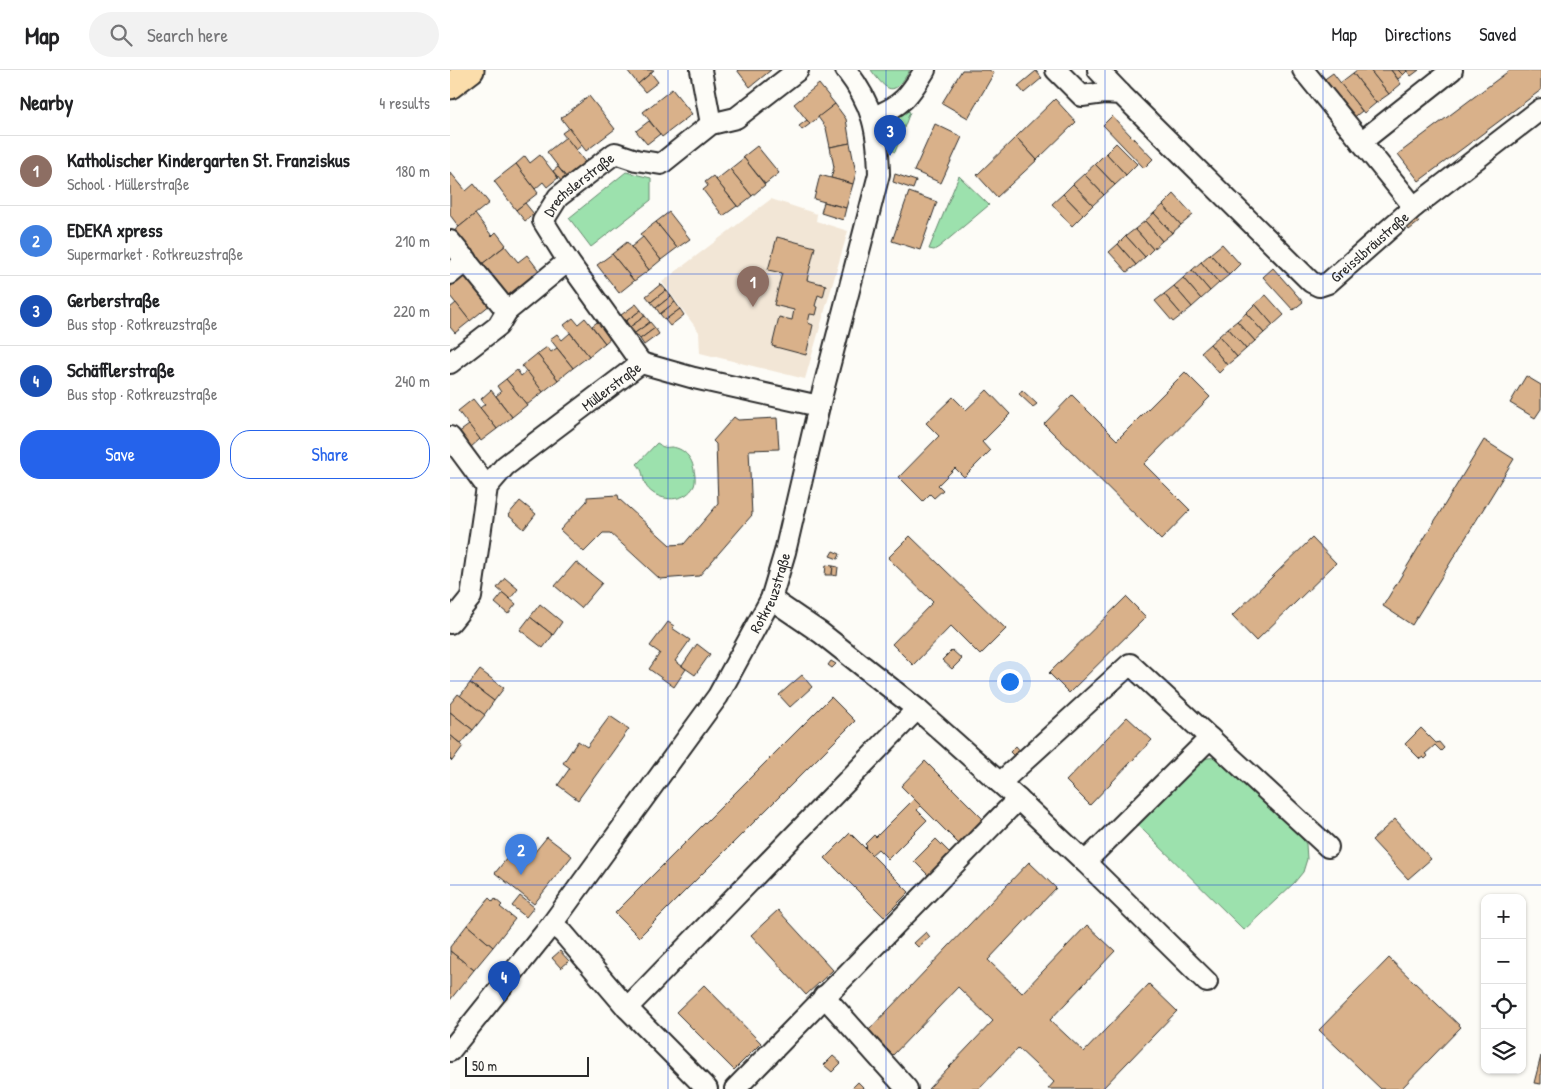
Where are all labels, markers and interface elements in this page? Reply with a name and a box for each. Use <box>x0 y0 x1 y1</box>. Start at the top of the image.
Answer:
search box <box>89 12 439 57</box>
text: Map <box>25 19 59 51</box>
icon: search <box>107 21 135 49</box>
text: Search here <box>147 22 228 48</box>
text: Map <box>1332 22 1357 47</box>
text: Directions <box>1385 22 1451 47</box>
text: Saved <box>1479 22 1516 47</box>
text: Nearby <box>20 88 73 117</box>
text: 4 results <box>379 92 430 114</box>
pin: 3 <box>874 115 906 156</box>
text: Katholischer Kindergarten St. Franziskus <box>67 147 350 173</box>
street label: Drechslerstraße <box>538 147 618 220</box>
text: 1 <box>33 160 39 182</box>
text: 180 m <box>396 160 430 182</box>
text: School · Müllerstraße <box>67 173 189 195</box>
street label: Greisslbräustraße <box>1325 206 1413 287</box>
text: EDEKA xpress <box>67 217 163 243</box>
text: 2 <box>32 230 40 252</box>
text: 210 m <box>395 230 430 252</box>
text: Supermarket · Rotkreuzstraße <box>67 243 243 265</box>
pin: 1 <box>737 266 769 307</box>
text: Gerberstraße <box>67 287 160 313</box>
text: 3 <box>32 300 40 322</box>
text: 220 m <box>393 300 430 322</box>
text: Bus stop · Rotkreuzstraße <box>67 313 217 335</box>
street label: Müllerstraße <box>577 356 645 415</box>
text: Schäfflerstraße <box>67 357 175 383</box>
text: 4 <box>33 370 39 392</box>
text: 240 m <box>395 370 430 392</box>
text: Bus stop · Rotkreuzstraße <box>67 383 217 405</box>
button: Save <box>20 430 220 479</box>
button: Share <box>230 430 430 479</box>
street label: Rotkreuzstraße <box>744 550 795 636</box>
your location <box>997 669 1023 695</box>
pin: 2 <box>505 834 537 875</box>
map controls <box>1481 894 1526 1074</box>
button: + <box>1481 894 1526 939</box>
button: − <box>1481 939 1526 984</box>
pin: 4 <box>488 961 520 1002</box>
button: locate <box>1481 984 1526 1029</box>
button: layers <box>1481 1029 1526 1074</box>
scale bar <box>465 1054 589 1077</box>
text: 50 m <box>472 1056 497 1075</box>

